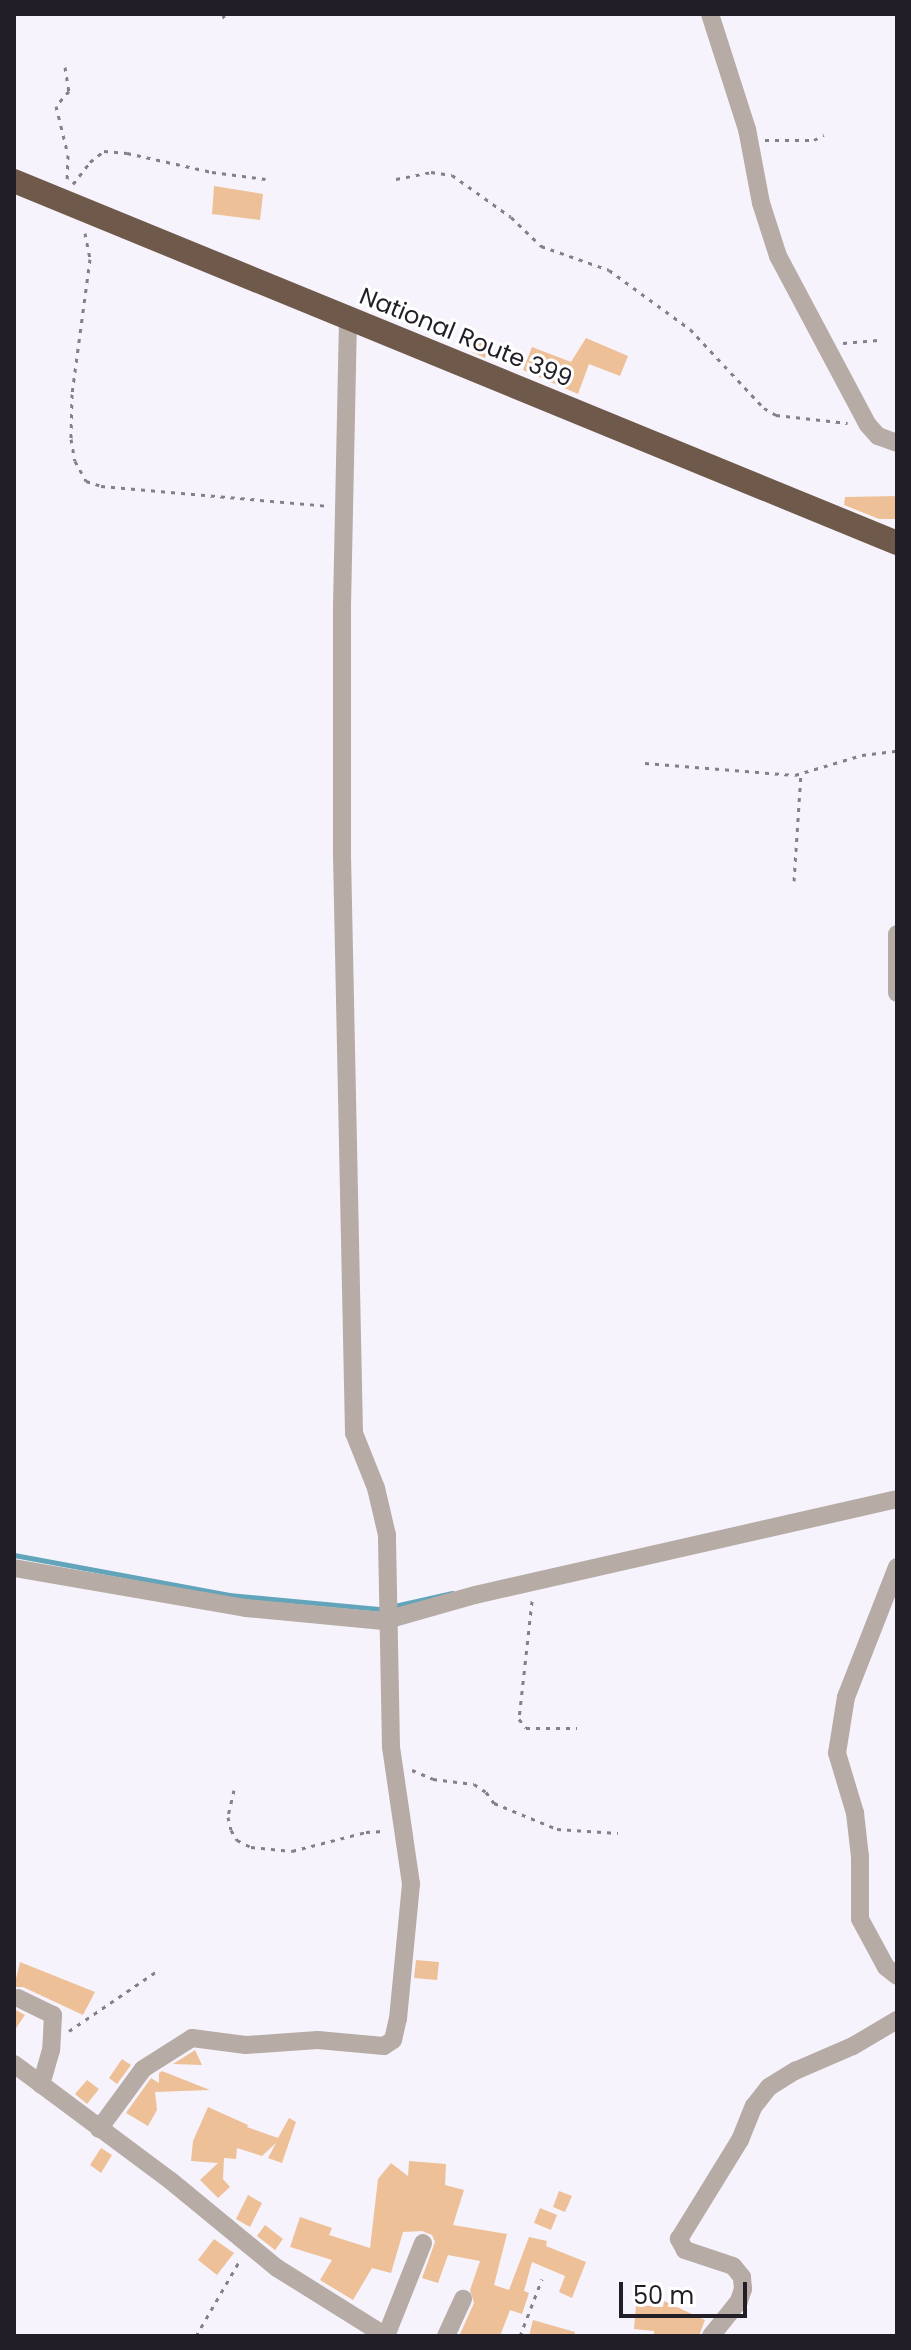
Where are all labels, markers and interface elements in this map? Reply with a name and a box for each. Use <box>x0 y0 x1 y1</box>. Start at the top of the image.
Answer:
street label: National Route 399 <box>356 281 576 393</box>
scale bar <box>623 2266 751 2316</box>
text: 50 m <box>633 2279 694 2312</box>

